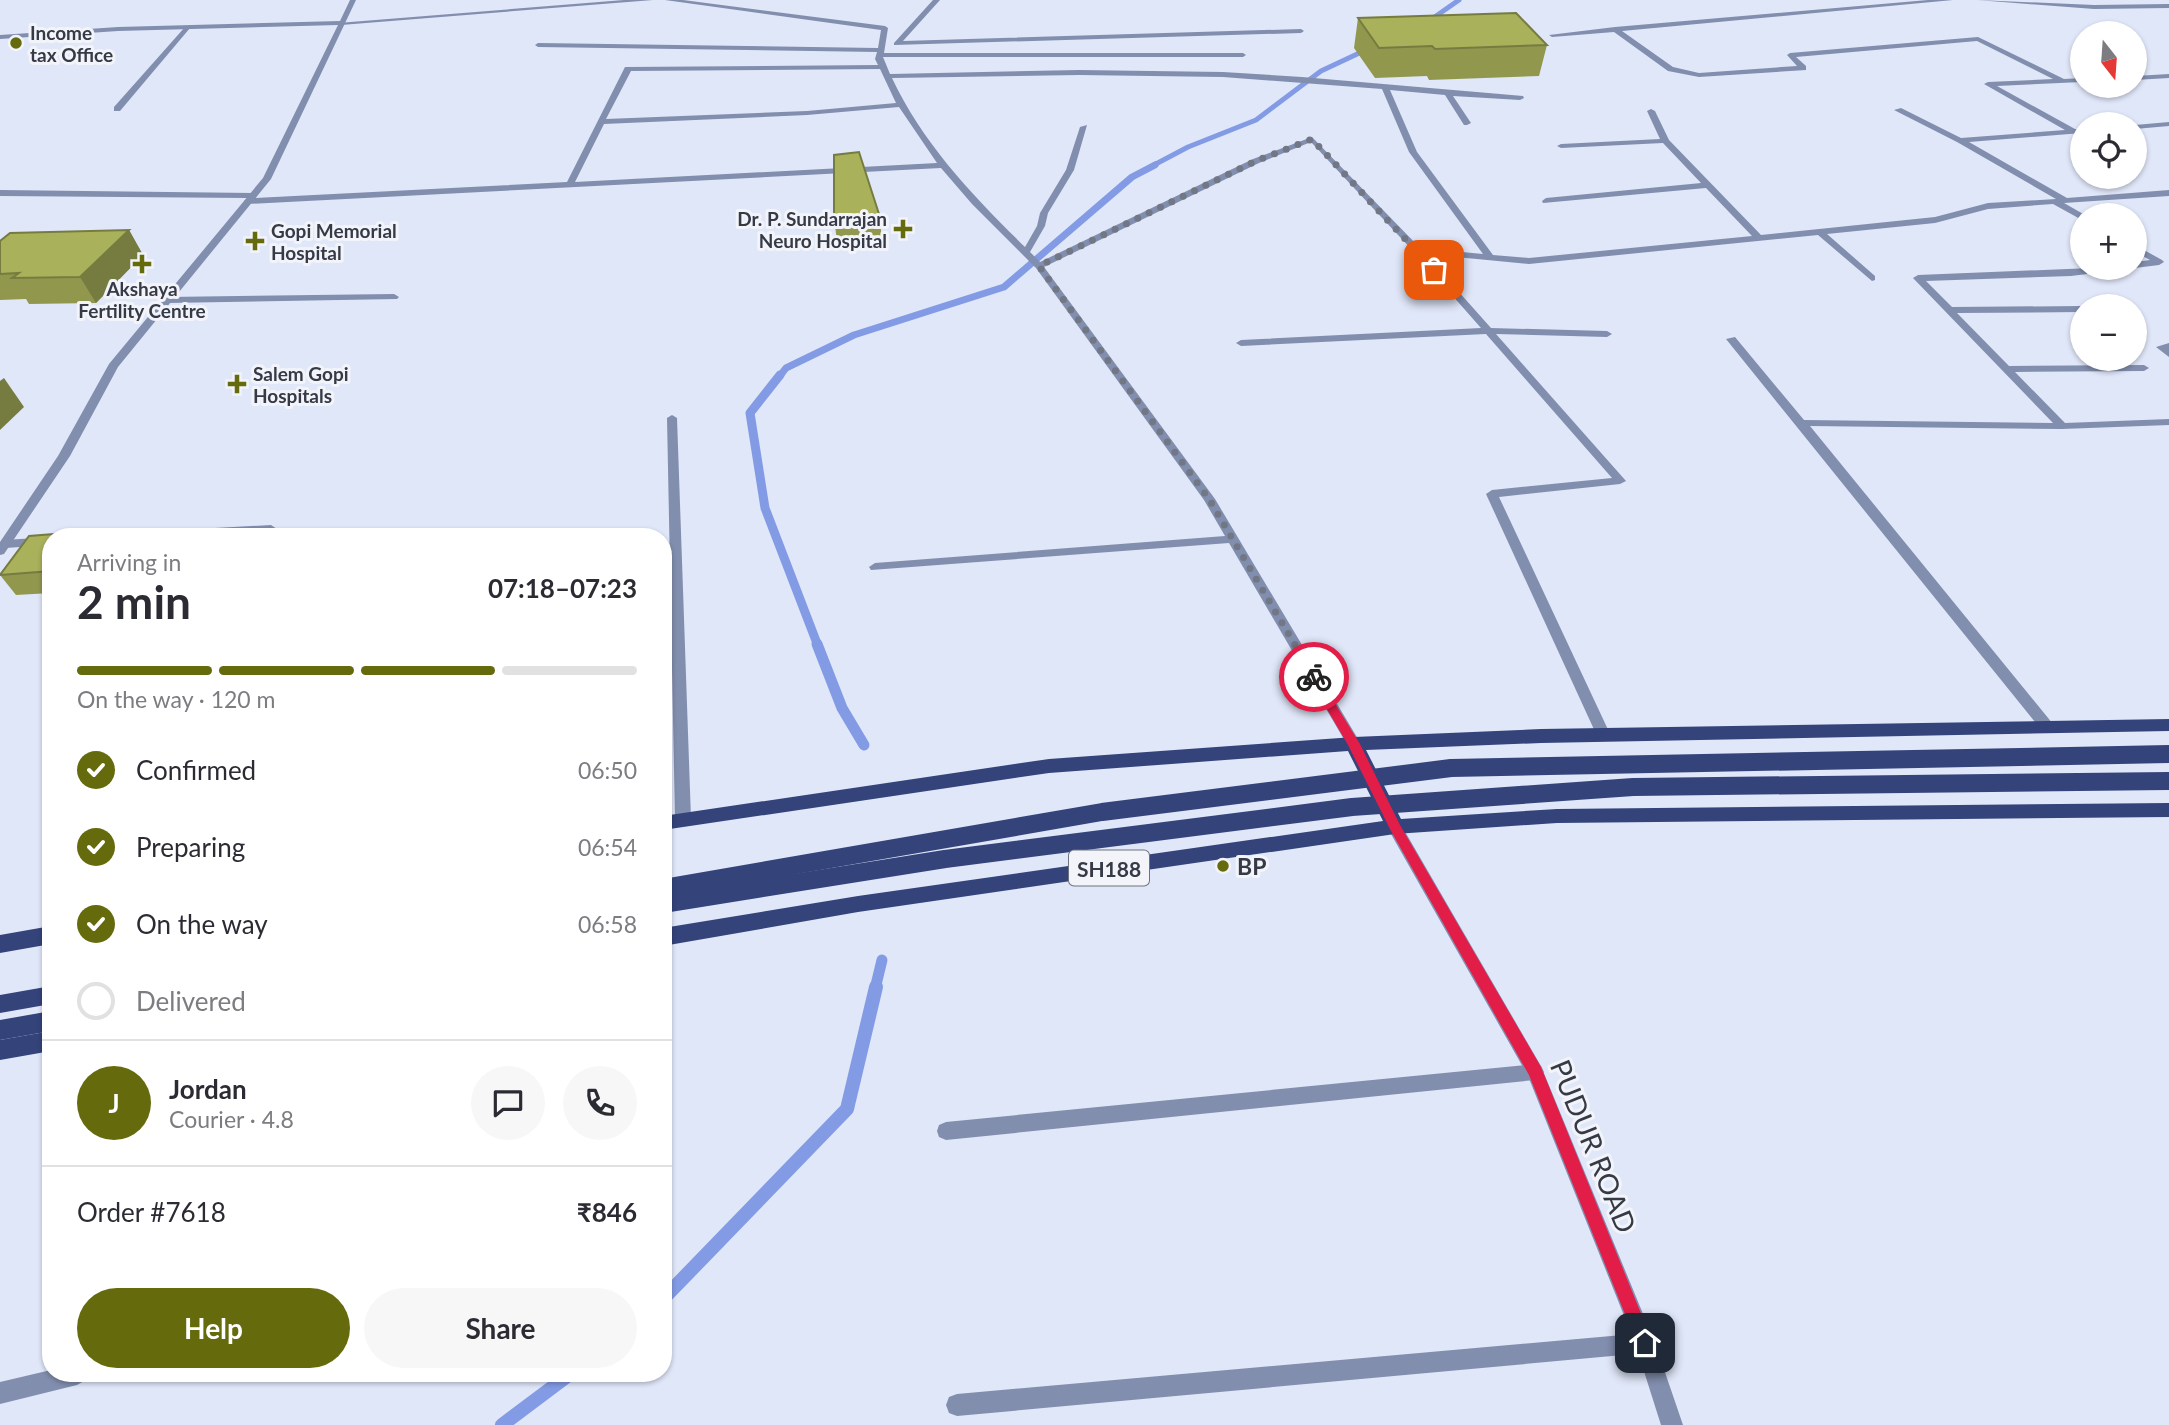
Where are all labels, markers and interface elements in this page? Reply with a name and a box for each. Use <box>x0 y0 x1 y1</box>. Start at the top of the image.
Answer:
place label: Income tax Office <box>30 21 113 66</box>
north arrow <box>2070 21 2147 98</box>
map controls <box>2070 21 2147 371</box>
marker: Income tax Office <box>8 35 24 51</box>
button: locate <box>2070 112 2147 189</box>
button: + <box>2070 203 2147 280</box>
place label: Dr. P. Sundarrajan Neuro Hospital <box>737 207 887 252</box>
place label: Gopi Memorial Hospital <box>271 219 397 264</box>
marker: Dr. P. Sundarrajan Neuro Hospital <box>893 219 913 239</box>
marker: Gopi Memorial Hospital <box>245 231 265 251</box>
pin <box>1404 240 1464 300</box>
icon: bag <box>1415 251 1453 289</box>
marker: Akshaya Fertility Centre <box>132 254 152 274</box>
place label: Akshaya Fertility Centre <box>78 277 206 322</box>
button: − <box>2070 294 2147 371</box>
place label: Salem Gopi Hospitals <box>253 362 349 407</box>
marker: Salem Gopi Hospitals <box>227 374 247 394</box>
text: Arriving in <box>77 548 181 576</box>
text: 07:18–07:23 <box>488 572 637 604</box>
text: 2 min <box>77 574 191 629</box>
courier <box>1279 642 1349 712</box>
icon: bike <box>1295 658 1333 696</box>
text: On the way · 120 m <box>77 685 276 713</box>
icon: check <box>77 751 115 789</box>
text: Confirmed <box>136 754 256 786</box>
text: 06:50 <box>578 756 637 784</box>
icon: check <box>77 828 115 866</box>
text: Preparing <box>136 831 245 863</box>
text: 06:54 <box>578 833 637 861</box>
road number: SH188 <box>1069 850 1149 886</box>
place label: BP <box>1237 852 1266 880</box>
marker: BP <box>1215 858 1231 874</box>
icon: check <box>77 905 115 943</box>
text: On the way <box>136 908 268 940</box>
text: 06:58 <box>578 910 637 938</box>
text: Delivered <box>136 985 246 1017</box>
street label: PUDUR ROAD <box>1544 1055 1644 1237</box>
button: chat <box>471 1066 545 1140</box>
button: phone <box>563 1066 637 1140</box>
text: Jordan <box>169 1073 247 1105</box>
text: J <box>108 1087 120 1119</box>
text: Courier · 4.8 <box>169 1105 294 1133</box>
text: Order #7618 <box>77 1196 226 1228</box>
text: ₹846 <box>577 1196 637 1228</box>
button: Help <box>77 1288 350 1368</box>
button: Share <box>364 1288 637 1368</box>
pin <box>1615 1313 1675 1373</box>
icon: home <box>1626 1324 1664 1362</box>

